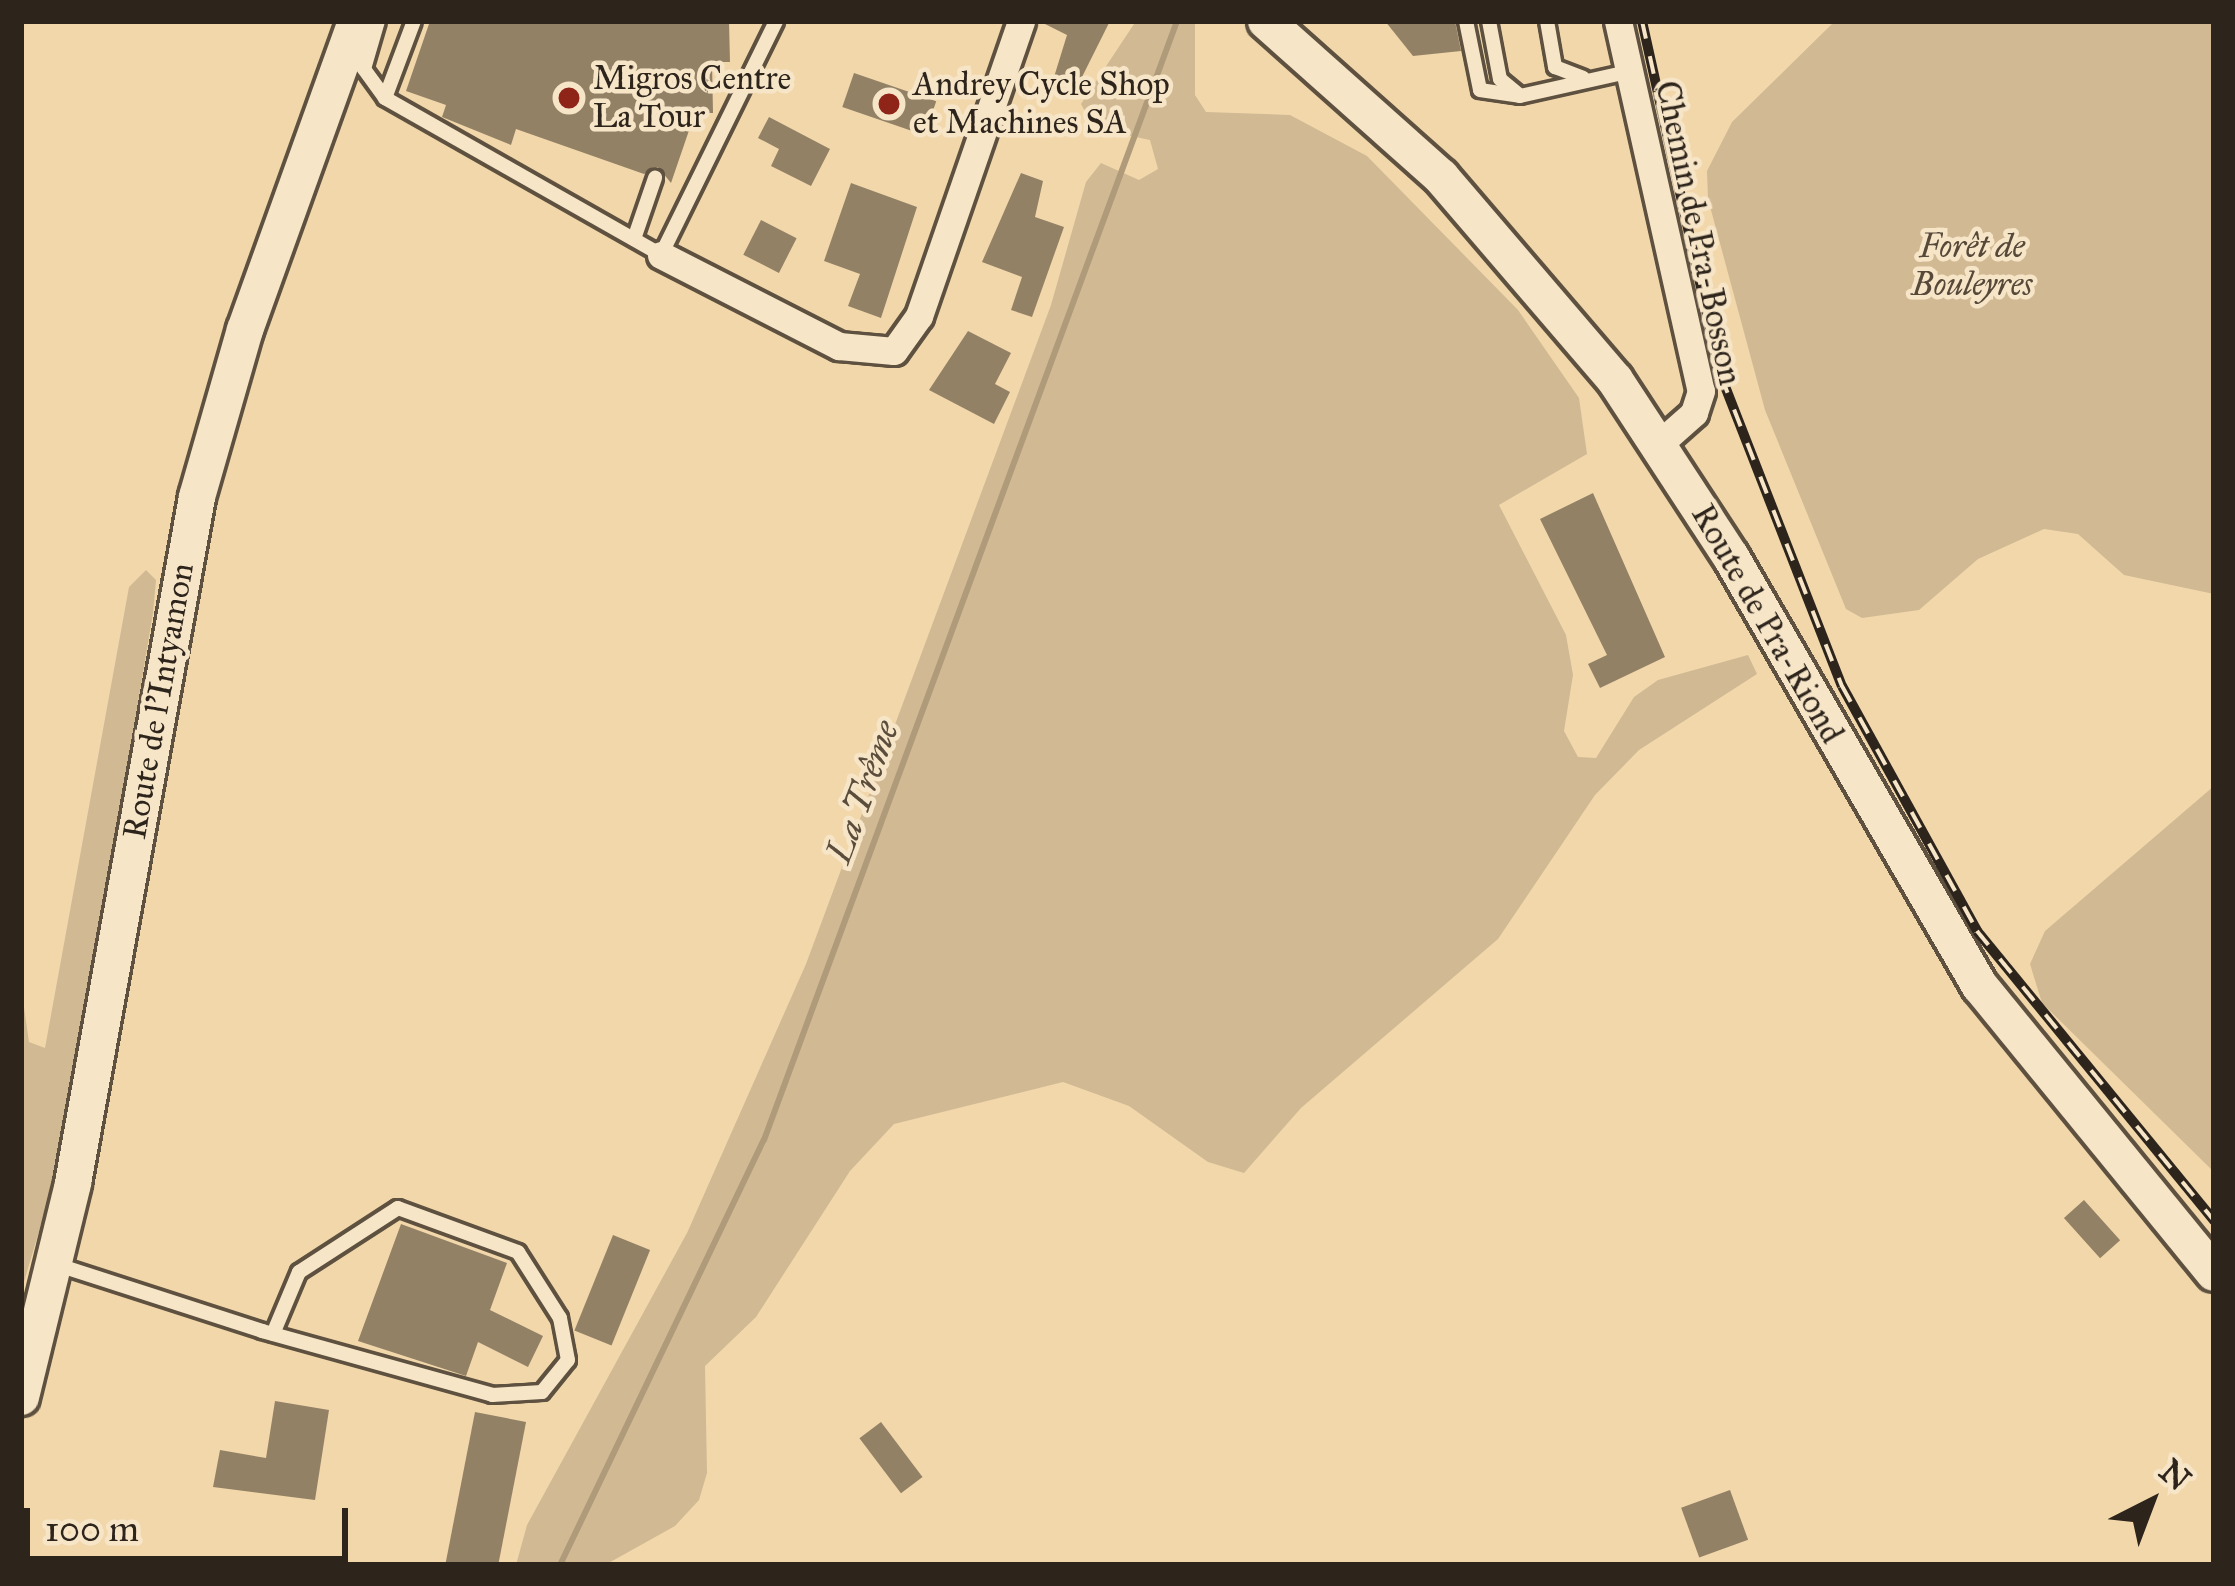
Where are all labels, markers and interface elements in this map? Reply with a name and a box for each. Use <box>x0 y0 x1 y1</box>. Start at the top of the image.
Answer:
place label: Migros Centre La Tour <box>593 59 791 137</box>
place label: Andrey Cycle Shop et Machines SA <box>913 65 1170 143</box>
street label: Chemin de Pra-Bosson <box>1646 77 1750 389</box>
marker: Migros Centre La Tour <box>556 85 582 111</box>
marker: Andrey Cycle Shop et Machines SA <box>876 91 902 117</box>
park label: Forêt de Bouleyres <box>1912 227 2032 305</box>
street label: Route de Pra-Riond <box>1683 497 1851 751</box>
street label: Route de l'Intyamon <box>115 560 203 842</box>
water label: La Trême <box>817 715 909 869</box>
north arrow <box>2091 1442 2211 1562</box>
text: N <box>2151 1451 2199 1499</box>
scale bar <box>30 1484 354 1558</box>
text: 100 m <box>45 1507 139 1551</box>

